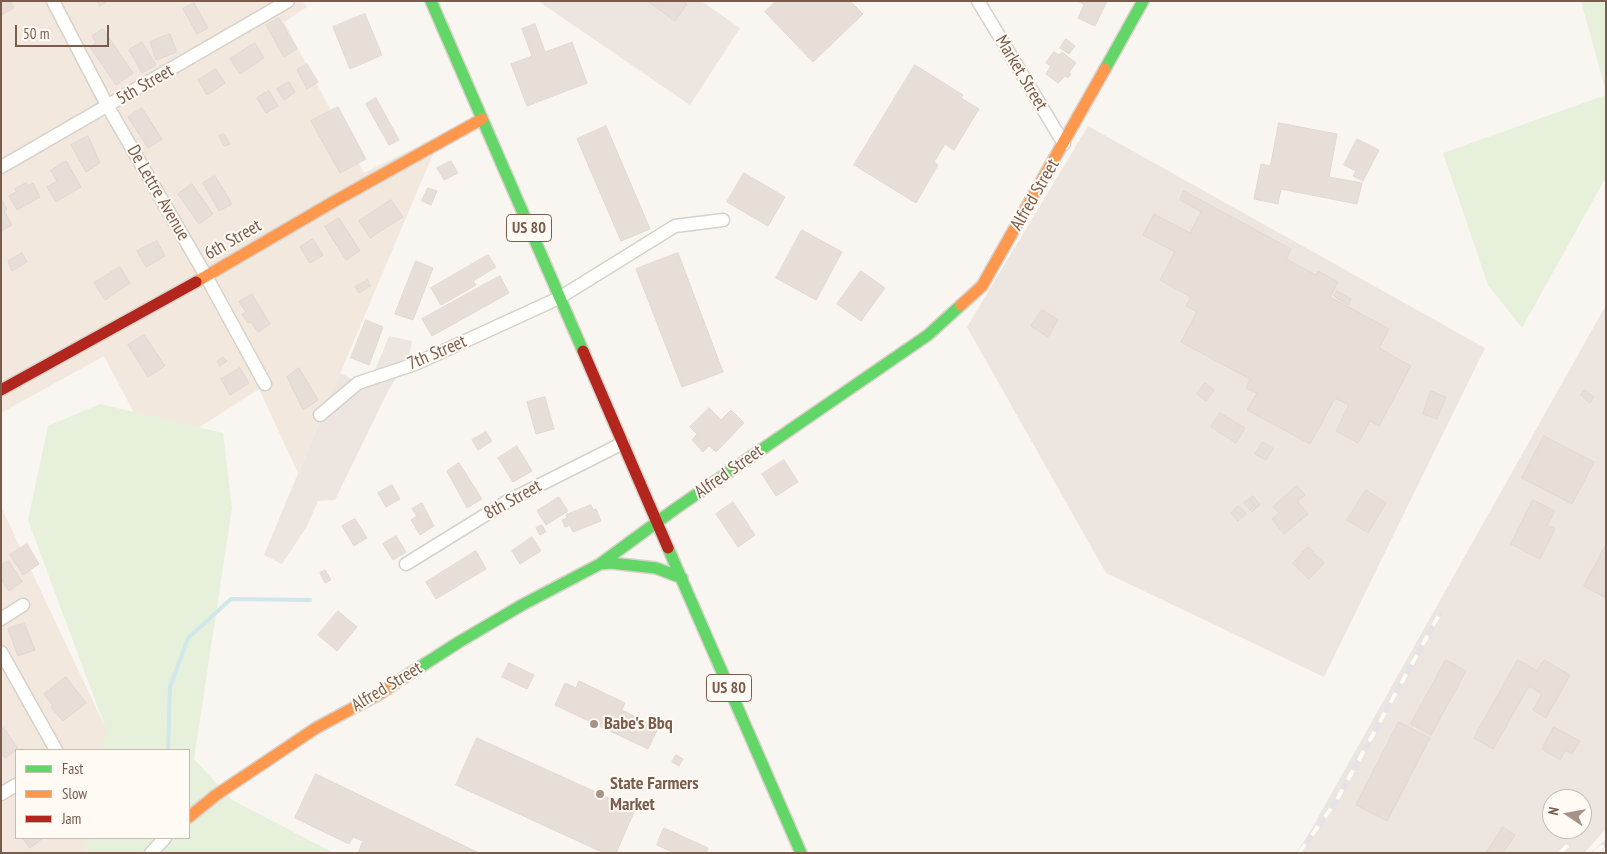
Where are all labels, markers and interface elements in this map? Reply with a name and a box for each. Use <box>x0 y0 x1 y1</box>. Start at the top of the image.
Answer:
scale bar <box>18 15 111 47</box>
text: 50 m <box>23 24 49 43</box>
street label: Market Street <box>990 31 1052 115</box>
street label: 5th Street <box>113 60 177 110</box>
street label: De Lettre Avenue <box>122 142 194 244</box>
street label: Alfred Street <box>1006 156 1064 234</box>
road number: US 80 <box>506 214 552 242</box>
street label: 6th Street <box>201 215 265 265</box>
street label: 7th Street <box>404 331 470 375</box>
street label: Alfred Street <box>691 441 767 503</box>
street label: 8th Street <box>481 476 545 524</box>
street label: Alfred Street <box>348 658 426 716</box>
road number: US 80 <box>706 674 752 701</box>
place label: Babe's Bbq <box>604 713 673 735</box>
marker: Babe's Bbq <box>588 718 600 730</box>
legend <box>15 749 190 839</box>
text: Fast <box>62 759 83 778</box>
place label: State Farmers Market <box>610 773 699 816</box>
text: Slow <box>62 784 87 803</box>
marker: State Farmers Market <box>594 788 606 800</box>
north arrow <box>1542 789 1592 839</box>
text: N <box>1544 806 1563 817</box>
text: Jam <box>62 809 81 828</box>

